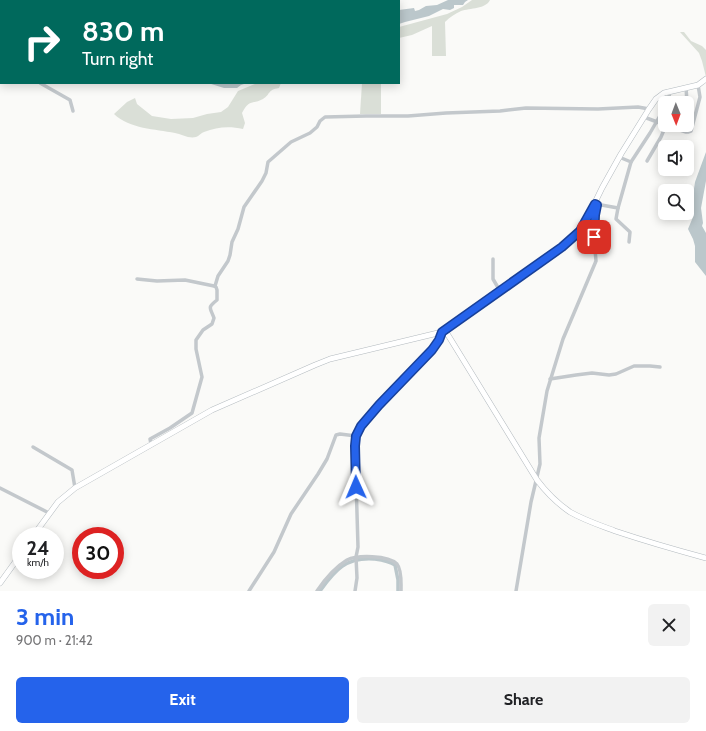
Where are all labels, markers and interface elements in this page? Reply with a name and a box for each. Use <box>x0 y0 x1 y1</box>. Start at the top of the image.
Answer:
text: 830 m <box>82 14 164 48</box>
icon: right <box>16 16 68 68</box>
text: Turn right <box>82 48 153 70</box>
north arrow <box>658 96 694 132</box>
map controls <box>658 96 694 220</box>
button: sound <box>658 140 694 176</box>
button: search <box>658 184 694 220</box>
pin <box>577 220 611 254</box>
icon: arrive <box>583 226 605 248</box>
position arrow <box>335 466 377 508</box>
speed limit sign: 30 <box>72 527 124 579</box>
text: 24 <box>27 536 50 560</box>
text: km/h <box>27 556 49 569</box>
text: 3 min <box>16 602 74 631</box>
button: close <box>648 604 690 646</box>
text: 900 m · 21:42 <box>16 632 93 648</box>
button: Exit <box>16 677 349 723</box>
button: Share <box>357 677 690 723</box>

